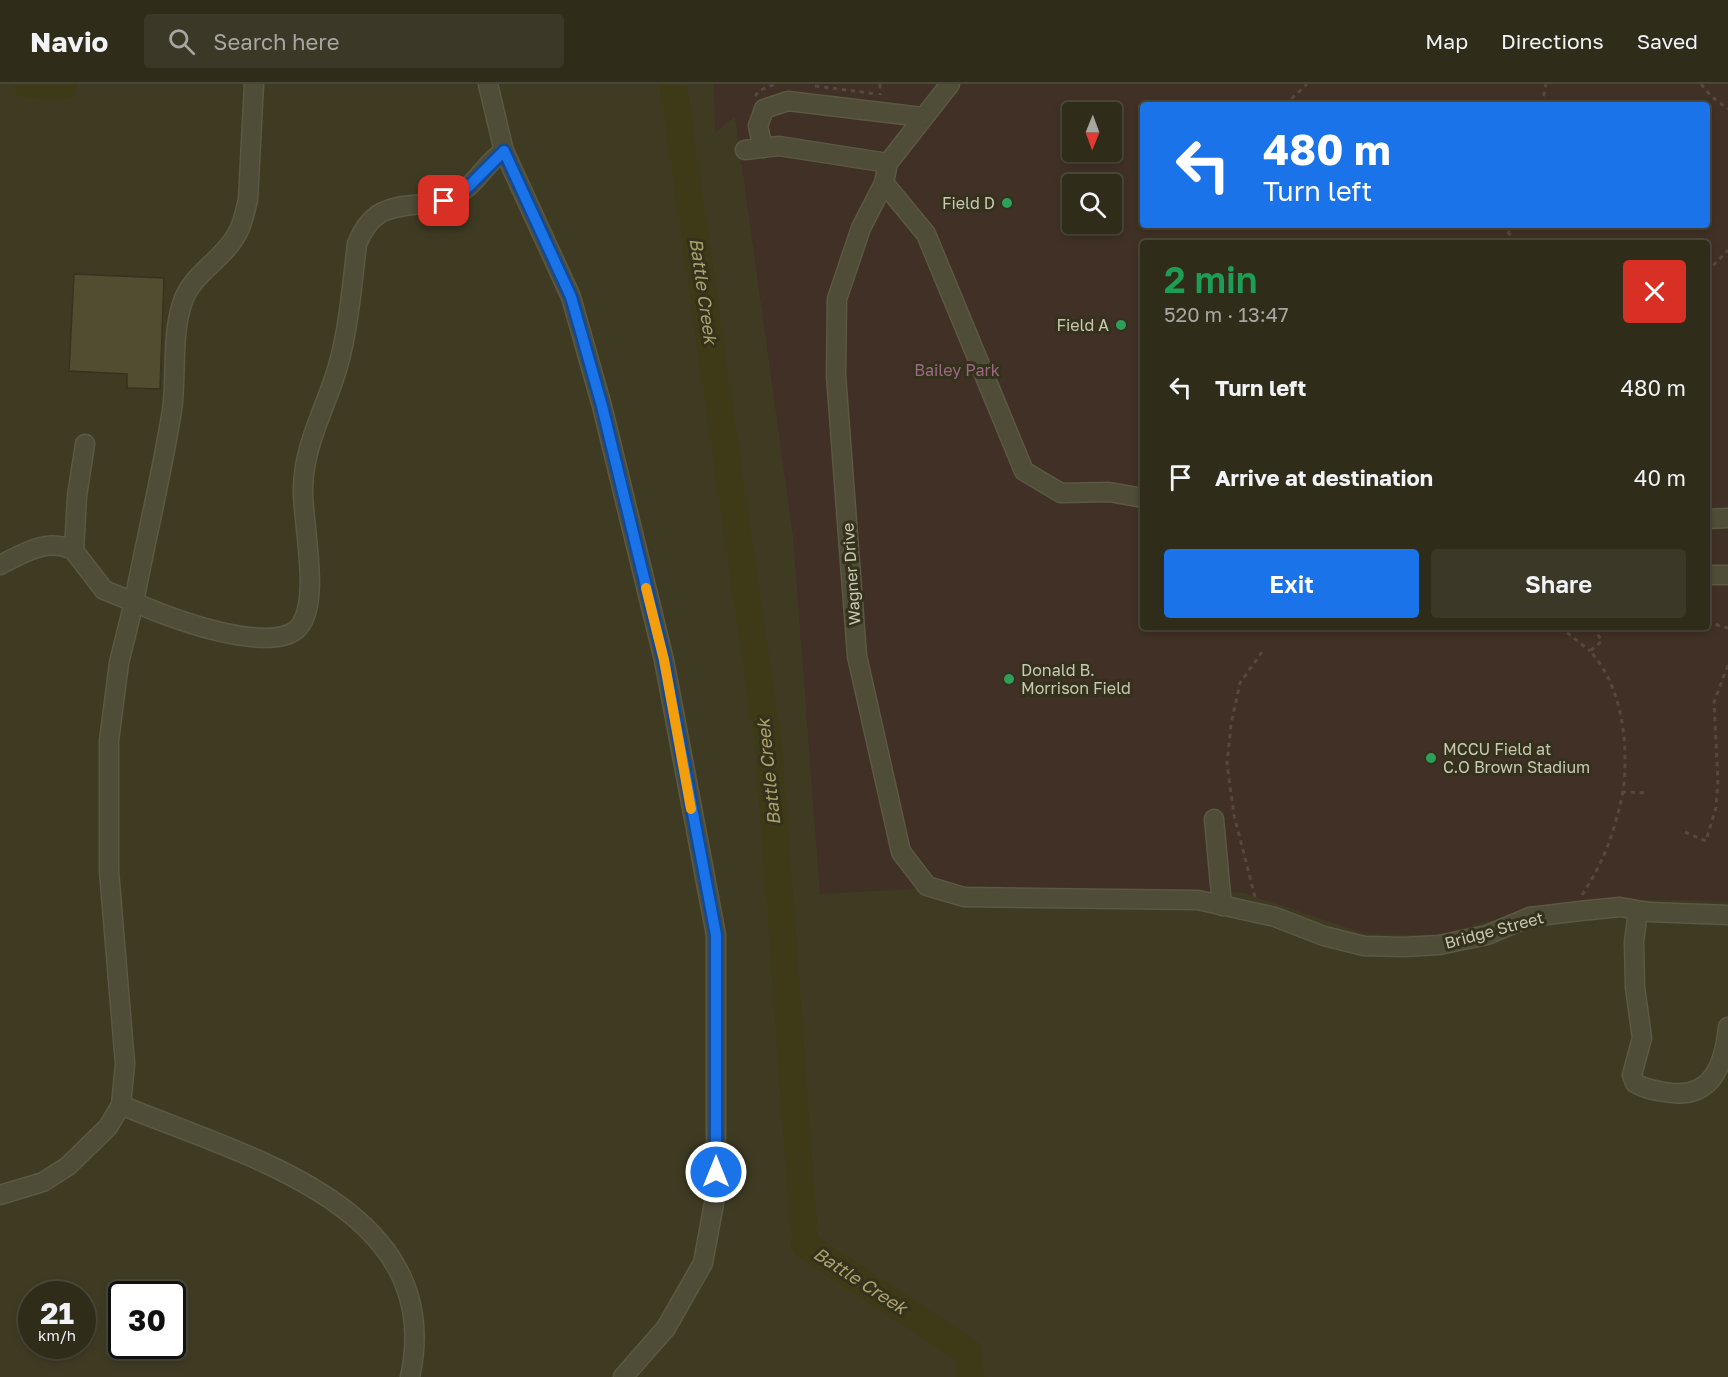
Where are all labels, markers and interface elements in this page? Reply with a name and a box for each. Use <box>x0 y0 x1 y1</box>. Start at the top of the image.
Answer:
search box <box>144 14 564 68</box>
text: Navio <box>30 25 108 58</box>
icon: search <box>165 25 198 58</box>
text: Search here <box>213 28 339 55</box>
text: Map <box>1425 28 1468 54</box>
text: Directions <box>1501 28 1604 54</box>
text: Saved <box>1637 28 1698 54</box>
north arrow <box>1062 102 1122 162</box>
map controls <box>1062 102 1122 234</box>
text: 480 m <box>1263 124 1391 174</box>
icon: left <box>1164 126 1242 204</box>
button: search <box>1062 174 1122 234</box>
pin <box>418 175 469 226</box>
text: Turn left <box>1263 175 1372 207</box>
icon: arrive <box>427 184 460 217</box>
place label: Field D <box>942 193 995 213</box>
marker: Field D <box>1000 196 1014 210</box>
water label: Battle Creek <box>686 236 723 347</box>
text: 2 min <box>1164 258 1258 301</box>
button: close <box>1623 260 1686 323</box>
text: 520 m · 13:47 <box>1164 302 1289 326</box>
place label: Field A <box>1056 315 1109 335</box>
marker: Field A <box>1114 318 1128 332</box>
park label: Bailey Park <box>914 360 1000 380</box>
icon: left <box>1164 371 1197 404</box>
text: Turn left <box>1215 374 1306 401</box>
text: 480 m <box>1621 374 1686 401</box>
icon: arrive <box>1164 461 1197 494</box>
text: Arrive at destination <box>1215 464 1433 491</box>
text: 40 m <box>1634 464 1686 491</box>
street label: Wagner Drive <box>837 522 865 626</box>
button: Exit <box>1164 549 1419 618</box>
button: Share <box>1431 549 1686 618</box>
place label: Donald B. Morrison Field <box>1021 660 1131 698</box>
marker: Donald B. Morrison Field <box>1002 672 1016 686</box>
water label: Battle Creek <box>751 716 785 826</box>
place label: MCCU Field at C.O Brown Stadium <box>1443 739 1590 777</box>
marker: MCCU Field at C.O Brown Stadium <box>1424 751 1438 765</box>
street label: Bridge Street <box>1442 907 1546 953</box>
position arrow <box>684 1140 748 1204</box>
water label: Battle Creek <box>810 1242 913 1319</box>
speed limit sign: 30 <box>108 1281 186 1359</box>
text: 21 <box>40 1295 74 1331</box>
text: km/h <box>38 1326 76 1344</box>

